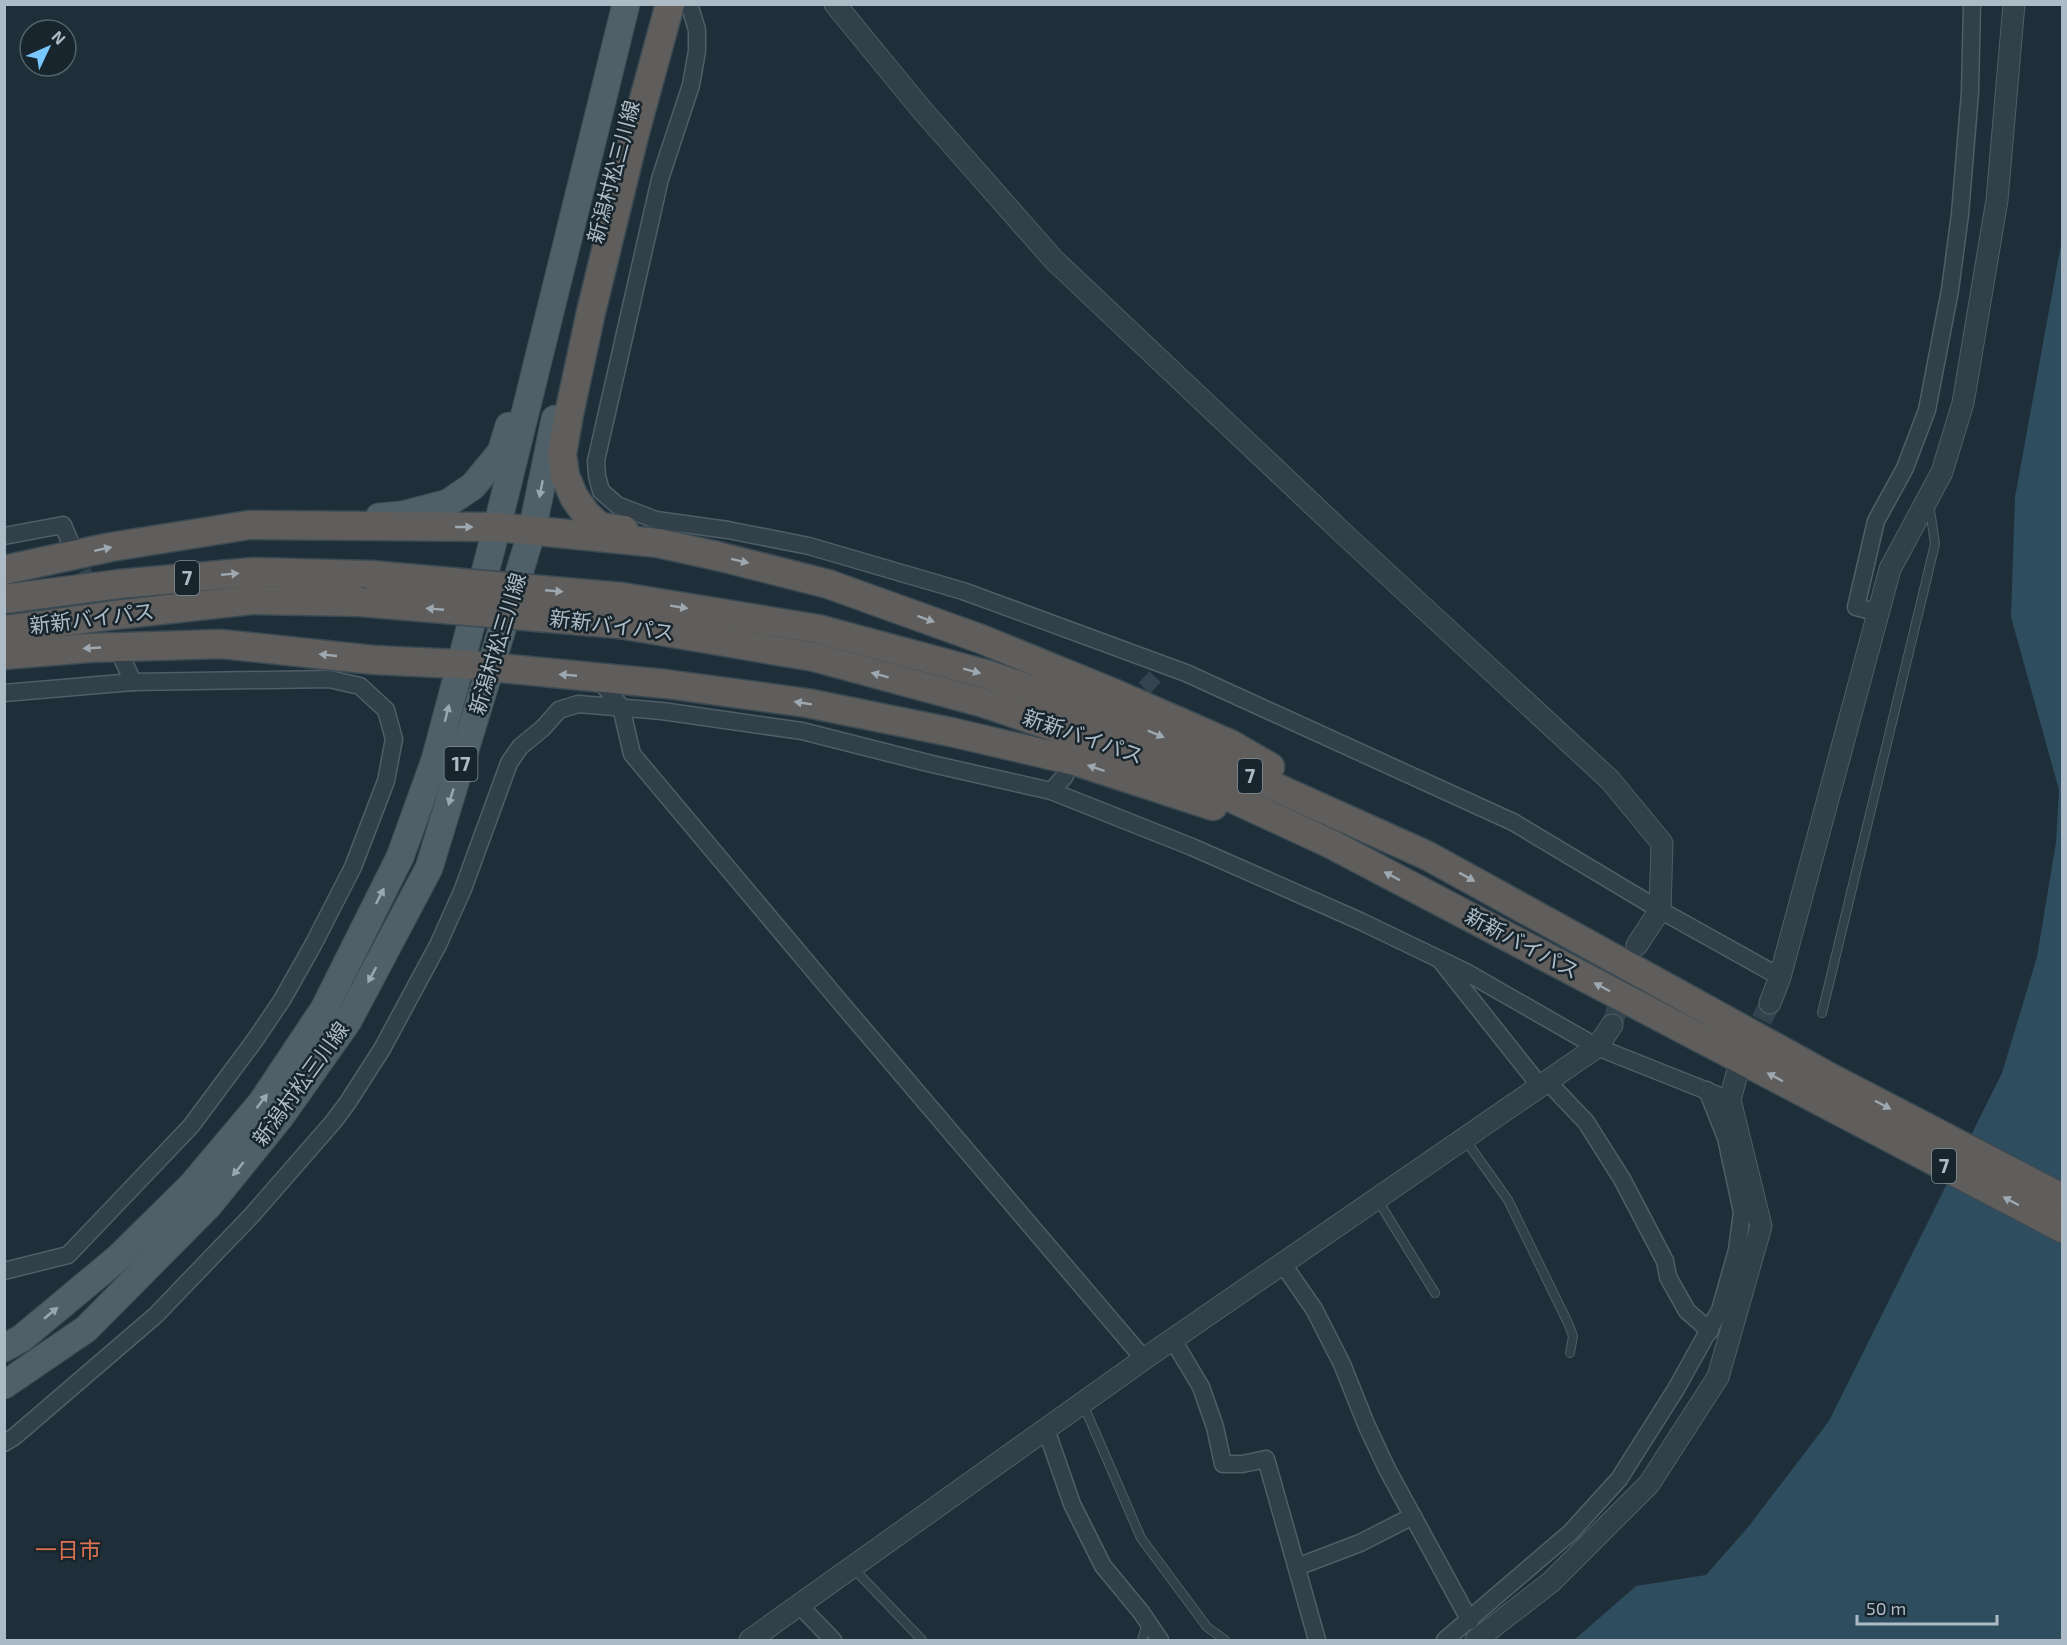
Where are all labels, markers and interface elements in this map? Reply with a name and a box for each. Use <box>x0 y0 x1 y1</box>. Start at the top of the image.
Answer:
north arrow <box>18 18 78 78</box>
text: N <box>48 26 70 48</box>
street label: 新潟村松三川線 <box>581 97 644 246</box>
one-way arrow <box>536 480 545 499</box>
one-way arrow <box>454 522 473 532</box>
one-way arrow <box>94 544 113 553</box>
one-way arrow <box>731 557 749 567</box>
road number: 7 <box>175 561 199 595</box>
one-way arrow <box>220 569 239 579</box>
street label: 新潟村松三川線 <box>463 570 530 718</box>
one-way arrow <box>545 586 564 596</box>
street label: 新新バイパス <box>28 597 156 638</box>
one-way arrow <box>670 602 689 611</box>
one-way arrow <box>426 604 445 614</box>
street label: 新新バイパス <box>548 604 676 645</box>
one-way arrow <box>917 615 935 624</box>
one-way arrow <box>83 643 102 652</box>
one-way arrow <box>319 650 338 660</box>
one-way arrow <box>963 666 981 676</box>
one-way arrow <box>558 670 577 680</box>
one-way arrow <box>871 670 889 679</box>
one-way arrow <box>794 698 813 707</box>
street label: 新新バイパス <box>1020 703 1147 768</box>
one-way arrow <box>442 704 452 723</box>
one-way arrow <box>1148 729 1166 739</box>
road number: 17 <box>444 747 478 781</box>
road number: 7 <box>1238 759 1262 793</box>
one-way arrow <box>1087 763 1105 772</box>
one-way arrow <box>446 788 455 806</box>
one-way arrow <box>1384 871 1401 881</box>
one-way arrow <box>1459 872 1476 882</box>
one-way arrow <box>375 888 385 905</box>
street label: 新新バイパス <box>1461 902 1584 983</box>
one-way arrow <box>367 967 377 984</box>
one-way arrow <box>1593 982 1611 992</box>
street label: 新潟村松三川線 <box>246 1016 353 1150</box>
one-way arrow <box>1766 1072 1783 1082</box>
one-way arrow <box>256 1093 268 1109</box>
one-way arrow <box>1875 1100 1892 1109</box>
road number: 7 <box>1932 1149 1956 1183</box>
one-way arrow <box>232 1162 244 1177</box>
one-way arrow <box>2002 1196 2019 1206</box>
one-way arrow <box>43 1307 59 1320</box>
district label: 一日市 <box>35 1536 101 1562</box>
scale bar <box>1857 1588 1996 1626</box>
text: 50 m <box>1866 1597 1906 1619</box>

